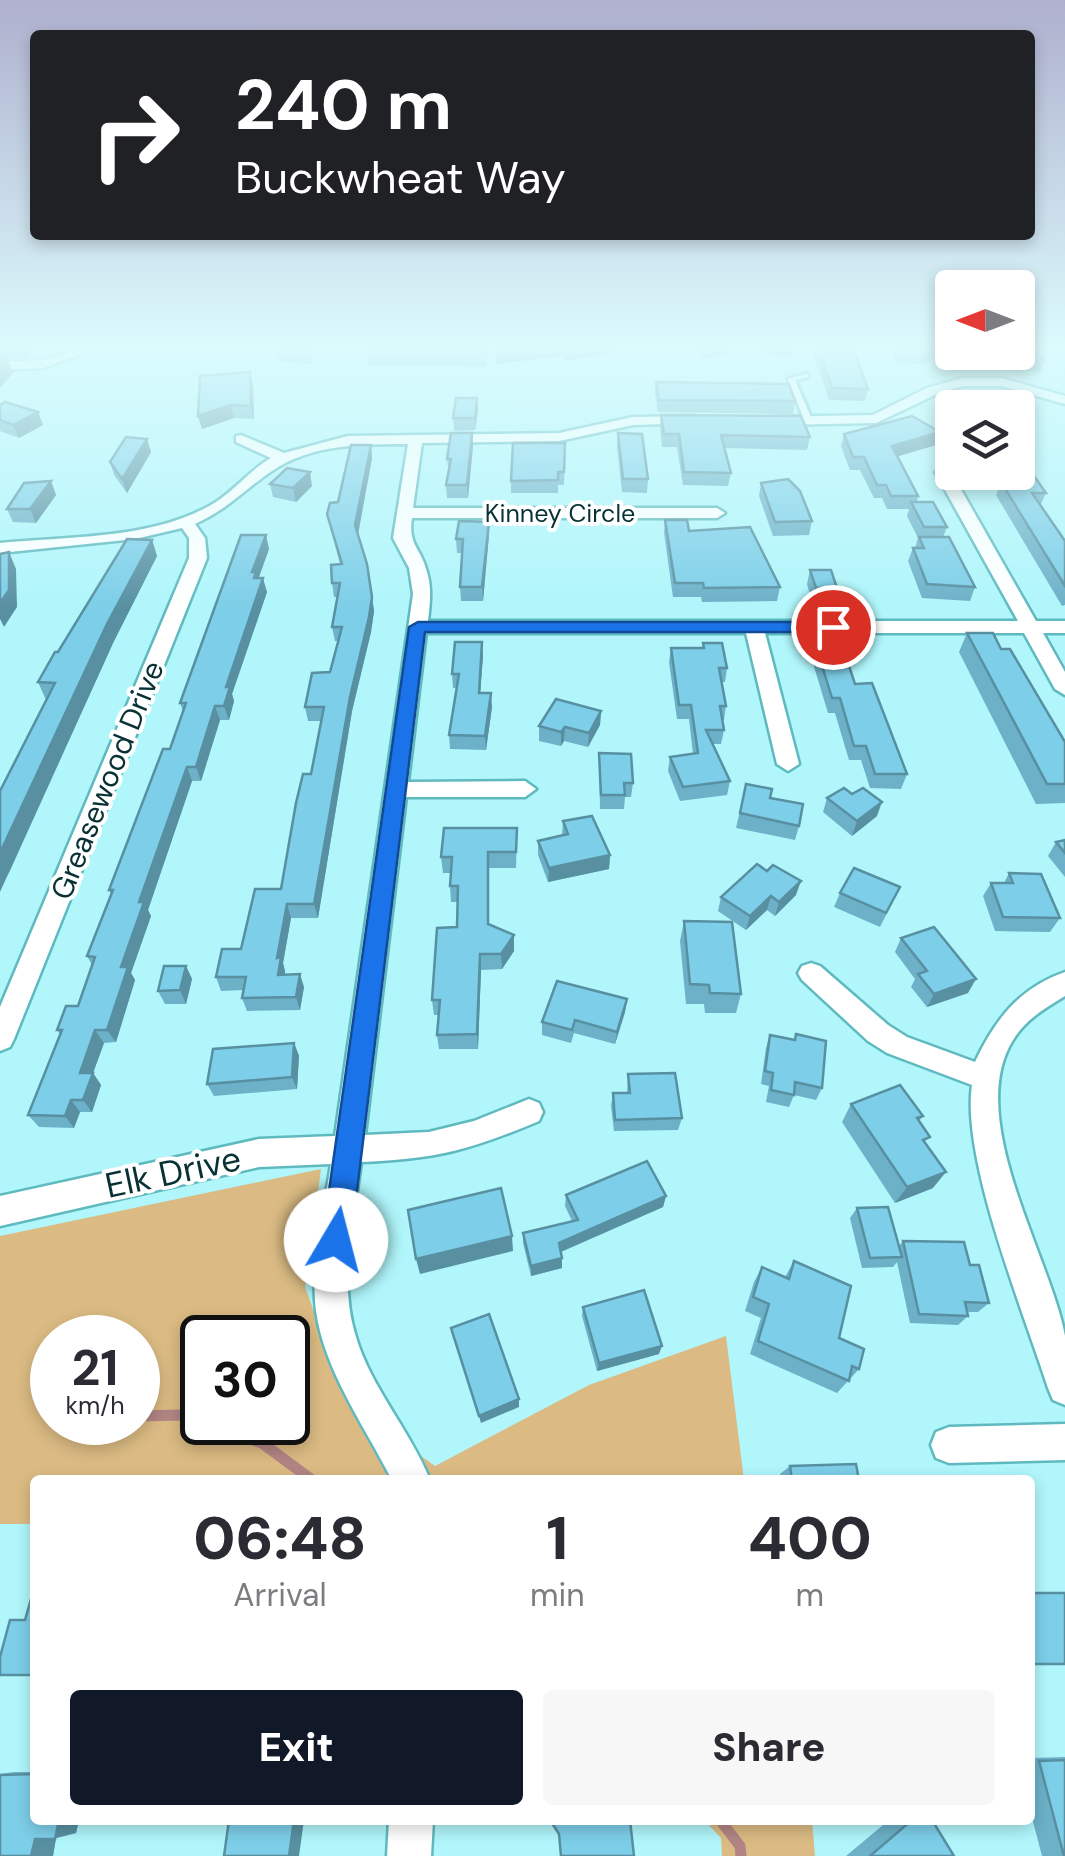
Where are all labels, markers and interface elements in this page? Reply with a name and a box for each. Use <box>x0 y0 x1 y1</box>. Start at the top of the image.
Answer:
text: 240 m <box>235 60 452 151</box>
icon: right <box>70 70 200 200</box>
text: Buckwheat Way <box>235 148 566 207</box>
north arrow <box>935 270 1035 370</box>
map controls <box>935 270 1035 490</box>
button: layers <box>935 390 1035 490</box>
street label: Kinney Circle <box>485 497 635 530</box>
pin <box>791 585 876 670</box>
icon: arrive <box>806 600 861 655</box>
street label: Greasewood Drive <box>41 655 173 905</box>
street label: Elk Drive <box>101 1135 245 1209</box>
position arrow <box>284 1188 388 1292</box>
speed limit sign: 30 <box>180 1315 310 1445</box>
text: 21 <box>71 1335 119 1401</box>
text: km/h <box>65 1389 125 1422</box>
text: 06:48 <box>193 1499 367 1578</box>
text: 1 <box>546 1499 568 1578</box>
text: 400 <box>748 1499 872 1578</box>
text: Arrival <box>233 1574 327 1616</box>
text: min <box>530 1574 585 1616</box>
text: m <box>795 1574 824 1616</box>
button: Exit <box>70 1690 523 1805</box>
button: Share <box>543 1690 995 1805</box>

